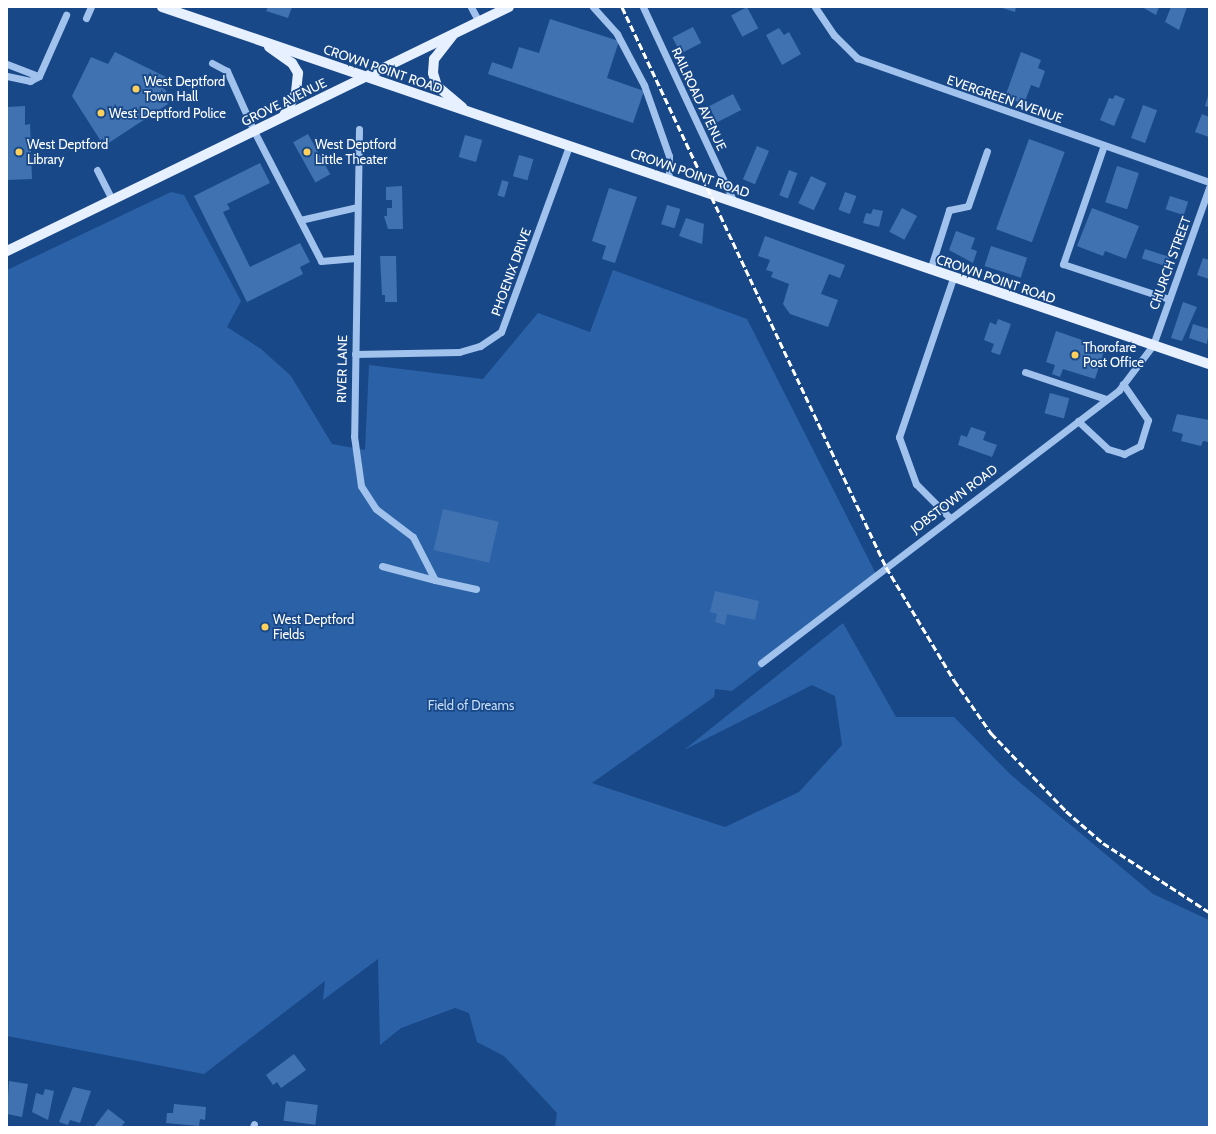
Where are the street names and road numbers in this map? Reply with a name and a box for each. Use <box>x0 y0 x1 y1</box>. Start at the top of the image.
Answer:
street label: CROWN POINT ROAD <box>321 41 445 97</box>
street label: RAILROAD AVENUE <box>668 45 730 153</box>
street label: EVERGREEN AVENUE <box>945 72 1065 126</box>
street label: GROVE AVENUE <box>239 75 329 129</box>
street label: CROWN POINT ROAD <box>628 145 752 201</box>
street label: CHURCH STREET <box>1146 214 1194 312</box>
street label: PHOENIX DRIVE <box>488 226 534 318</box>
street label: CROWN POINT ROAD <box>934 251 1058 307</box>
street label: RIVER LANE <box>334 335 350 403</box>
street label: JOBSTOWN ROAD <box>908 461 1000 537</box>

